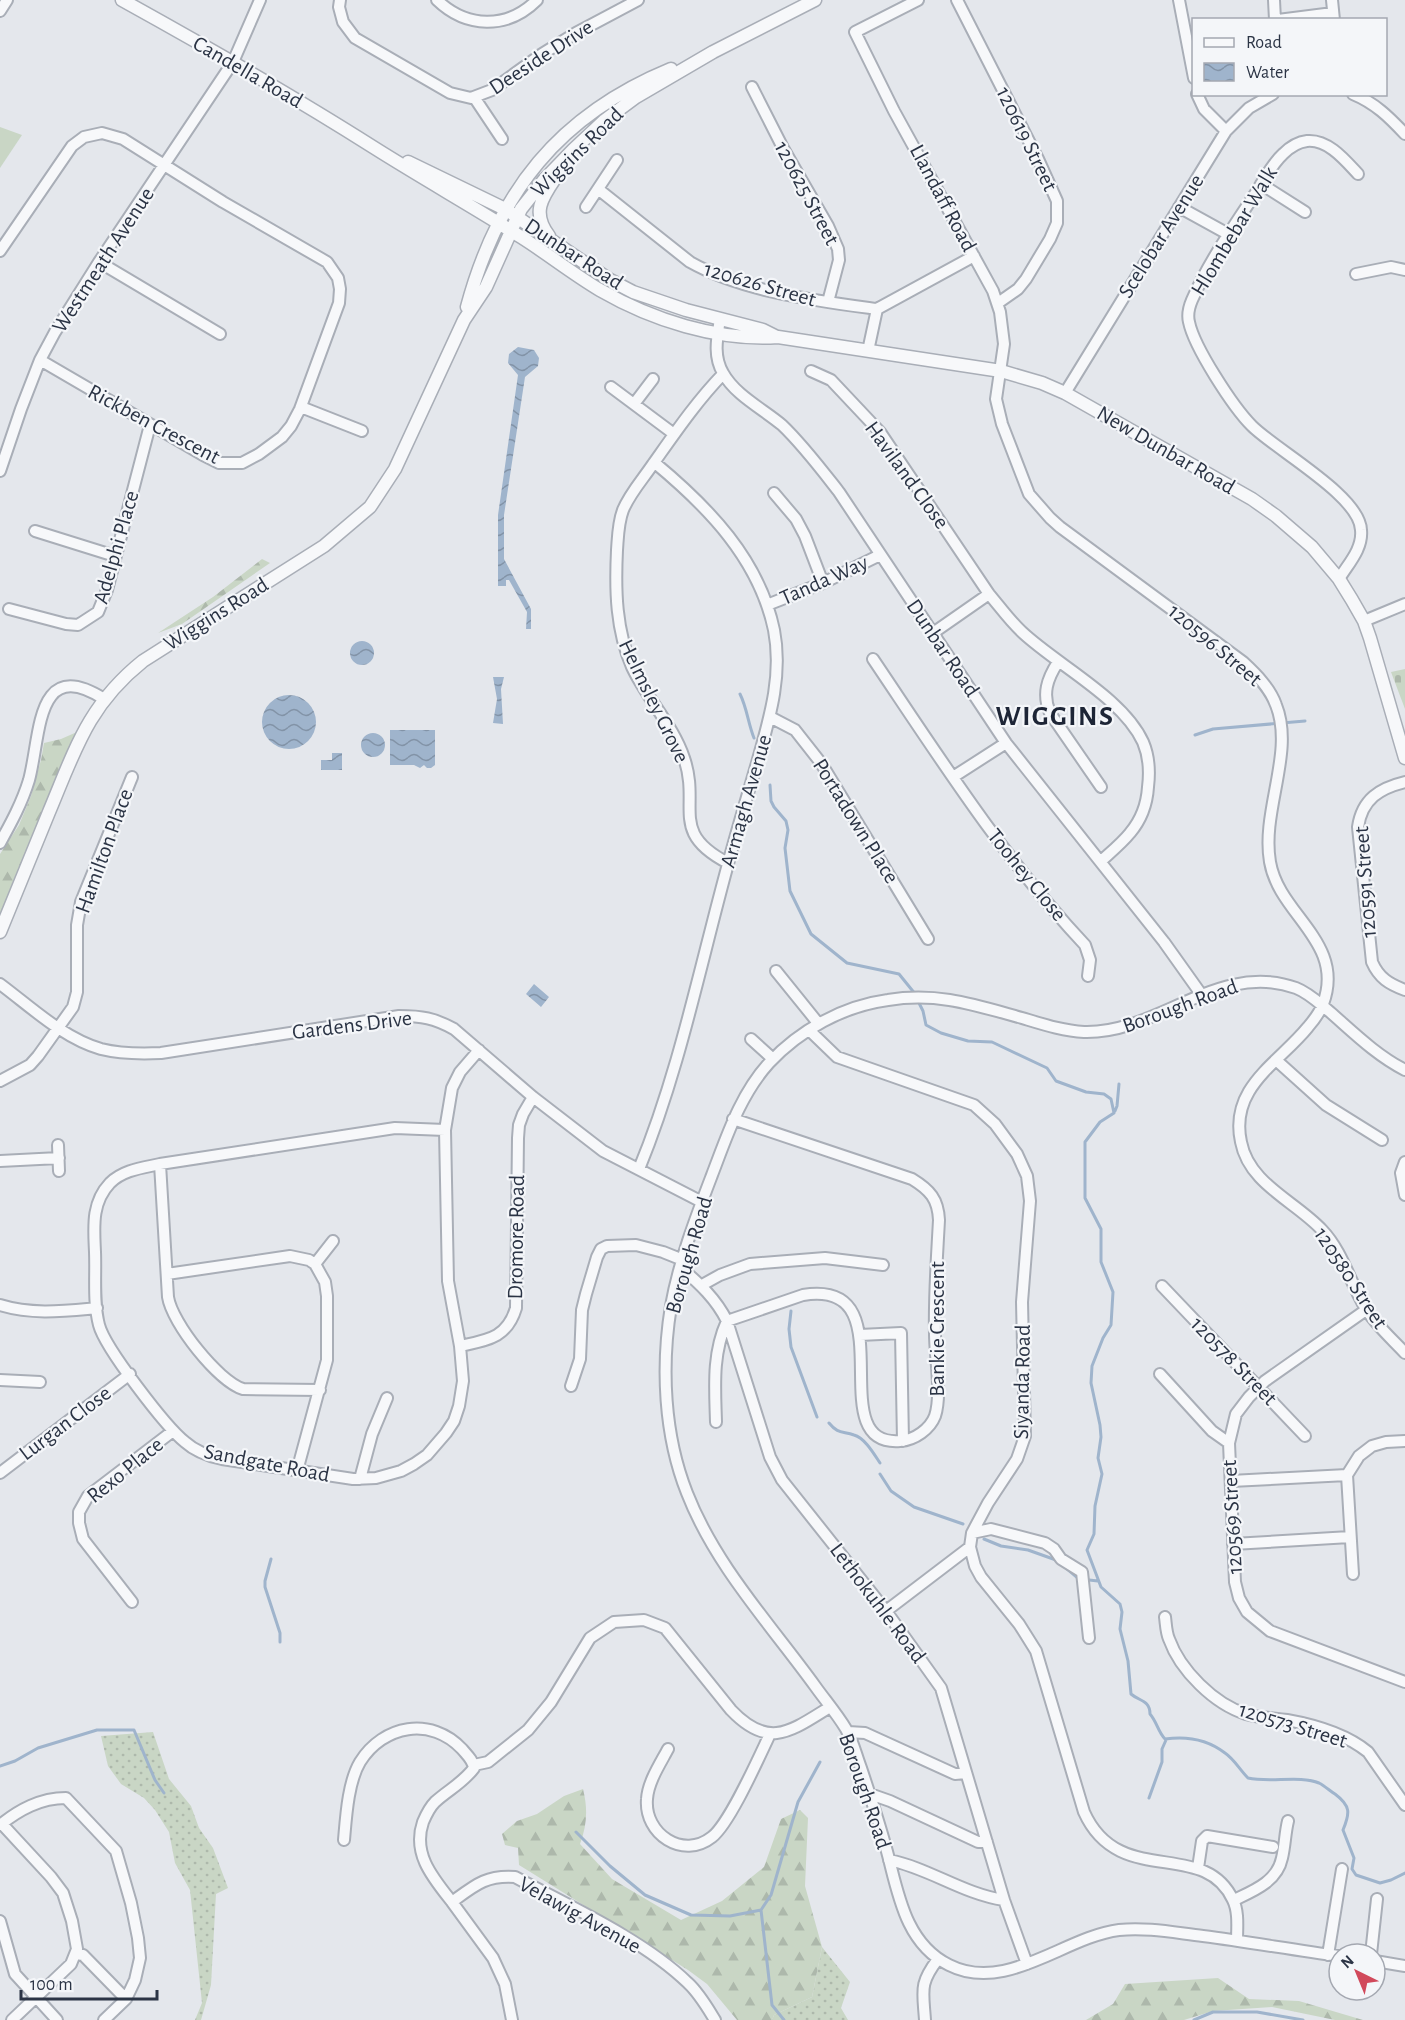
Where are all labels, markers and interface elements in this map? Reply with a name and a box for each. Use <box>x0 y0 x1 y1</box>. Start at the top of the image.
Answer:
street label: Deeside Drive <box>485 15 597 99</box>
legend <box>1192 18 1387 96</box>
street label: Candella Road <box>189 32 307 112</box>
text: Road <box>1246 34 1282 52</box>
text: Water <box>1246 64 1289 82</box>
street label: 120619 Street <box>992 83 1062 195</box>
street label: Wiggins Road <box>527 103 627 201</box>
street label: 120625 Street <box>770 137 844 249</box>
street label: Llandaff Road <box>906 141 980 255</box>
street label: Hlombebar Walk <box>1187 163 1281 299</box>
street label: Scelobar Avenue <box>1114 170 1208 302</box>
street label: Westmeath Avenue <box>48 184 158 336</box>
street label: Dunbar Road <box>521 214 627 294</box>
street label: 120626 Street <box>702 258 818 310</box>
street label: Rickben Crescent <box>84 380 224 468</box>
street label: New Dunbar Road <box>1093 402 1239 498</box>
street label: Haviland Close <box>861 417 953 533</box>
street label: Adelphi Place <box>89 488 143 606</box>
street label: Tanda Way <box>777 551 872 609</box>
street label: Wiggins Road <box>160 573 272 655</box>
street label: Dunbar Road <box>902 595 984 701</box>
street label: 120596 Street <box>1164 600 1266 690</box>
street label: Helmsley Grove <box>615 636 693 766</box>
district label: WIGGINS <box>996 703 1114 731</box>
street label: Armagh Avenue <box>717 732 775 870</box>
street label: Portadown Place <box>809 755 903 887</box>
street label: Hamilton Place <box>71 786 137 916</box>
street label: Toohey Close <box>983 825 1071 925</box>
street label: 120591 Street <box>1350 826 1380 938</box>
street label: Borough Road <box>1119 975 1241 1037</box>
street label: Gardens Drive <box>291 1007 413 1043</box>
street label: Dromore Road <box>504 1174 528 1300</box>
street label: Borough Road <box>662 1194 716 1316</box>
street label: 120580 Street <box>1310 1223 1392 1333</box>
street label: Bankie Crescent <box>926 1261 948 1397</box>
street label: 120578 Street <box>1187 1313 1281 1409</box>
street label: Siyanda Road <box>1010 1324 1034 1440</box>
street label: Lurgan Close <box>15 1382 115 1464</box>
street label: Rexo Place <box>83 1433 167 1507</box>
street label: Sandgate Road <box>202 1440 332 1486</box>
street label: 120569 Street <box>1218 1459 1246 1575</box>
street label: Lethokuhle Road <box>826 1539 930 1667</box>
street label: 120573 Street <box>1236 1698 1350 1752</box>
street label: Borough Road <box>835 1730 895 1852</box>
street label: Velawig Avenue <box>515 1873 645 1957</box>
north arrow <box>1327 1942 1387 2002</box>
text: N <box>1338 1952 1357 1971</box>
scale bar <box>21 1963 158 2001</box>
text: 100 m <box>30 1976 73 1994</box>

